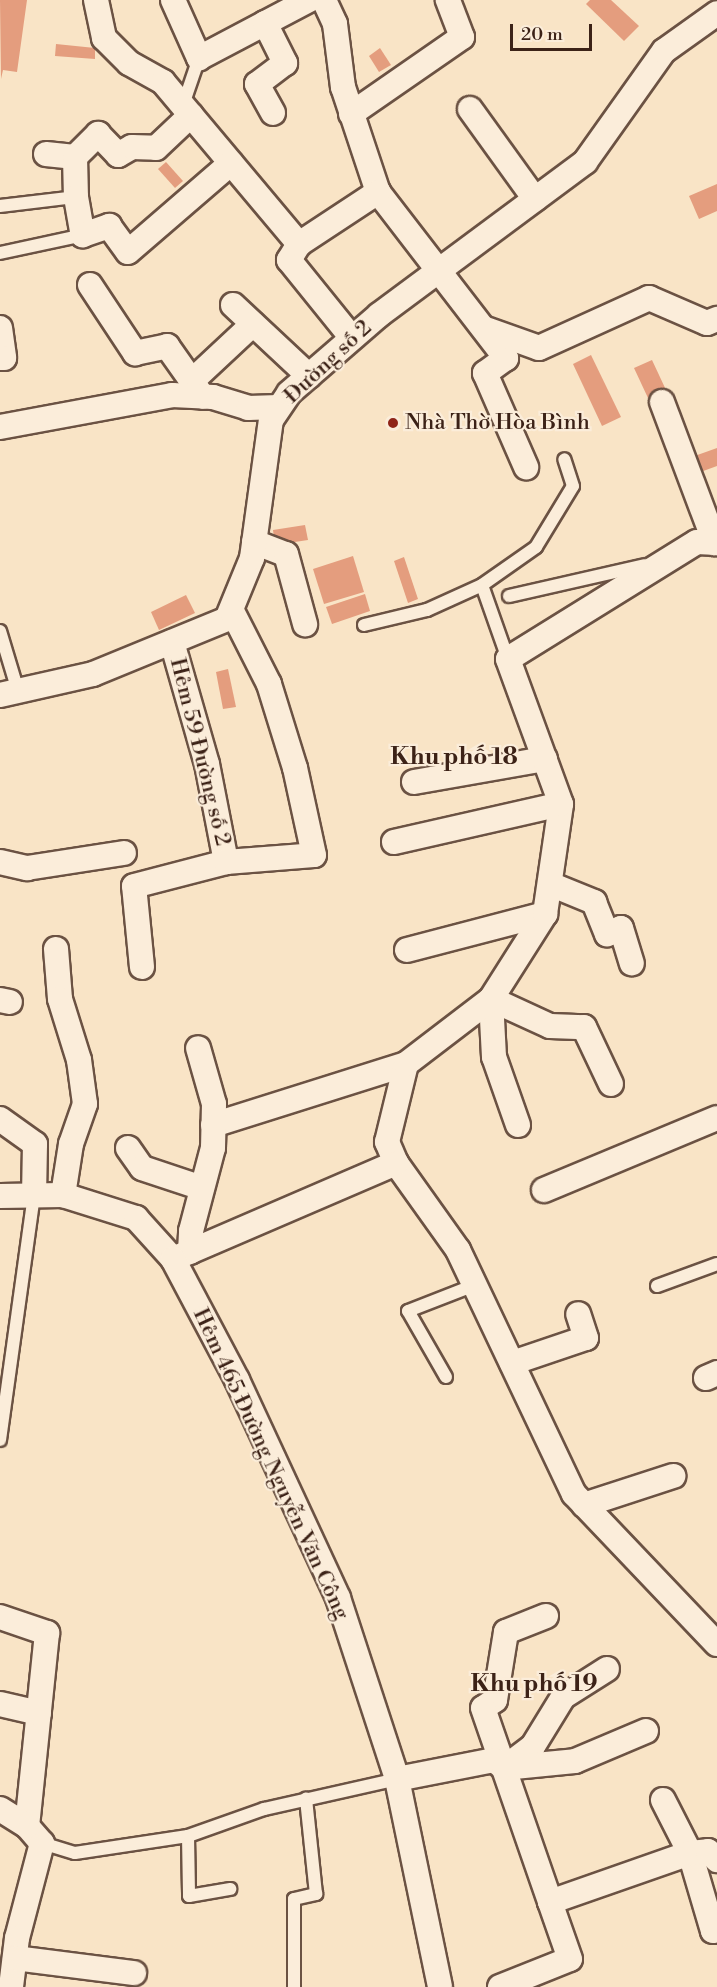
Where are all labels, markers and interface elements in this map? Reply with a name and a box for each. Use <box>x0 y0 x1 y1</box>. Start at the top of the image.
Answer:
scale bar <box>513 12 596 50</box>
text: 20 m <box>521 23 563 46</box>
street label: Đường số 2 <box>279 315 377 409</box>
place label: Nhà Thờ Hòa Bình <box>405 410 590 436</box>
marker: Nhà Thờ Hòa Bình <box>386 416 400 430</box>
street label: Hẻm 59 Đường số 2 <box>164 655 236 849</box>
district label: Khu phố 18 <box>390 744 518 772</box>
street label: Hẻm 465 Đường Nguyễn Văn Công <box>187 1304 355 1624</box>
district label: Khu phố 19 <box>470 1671 598 1699</box>

